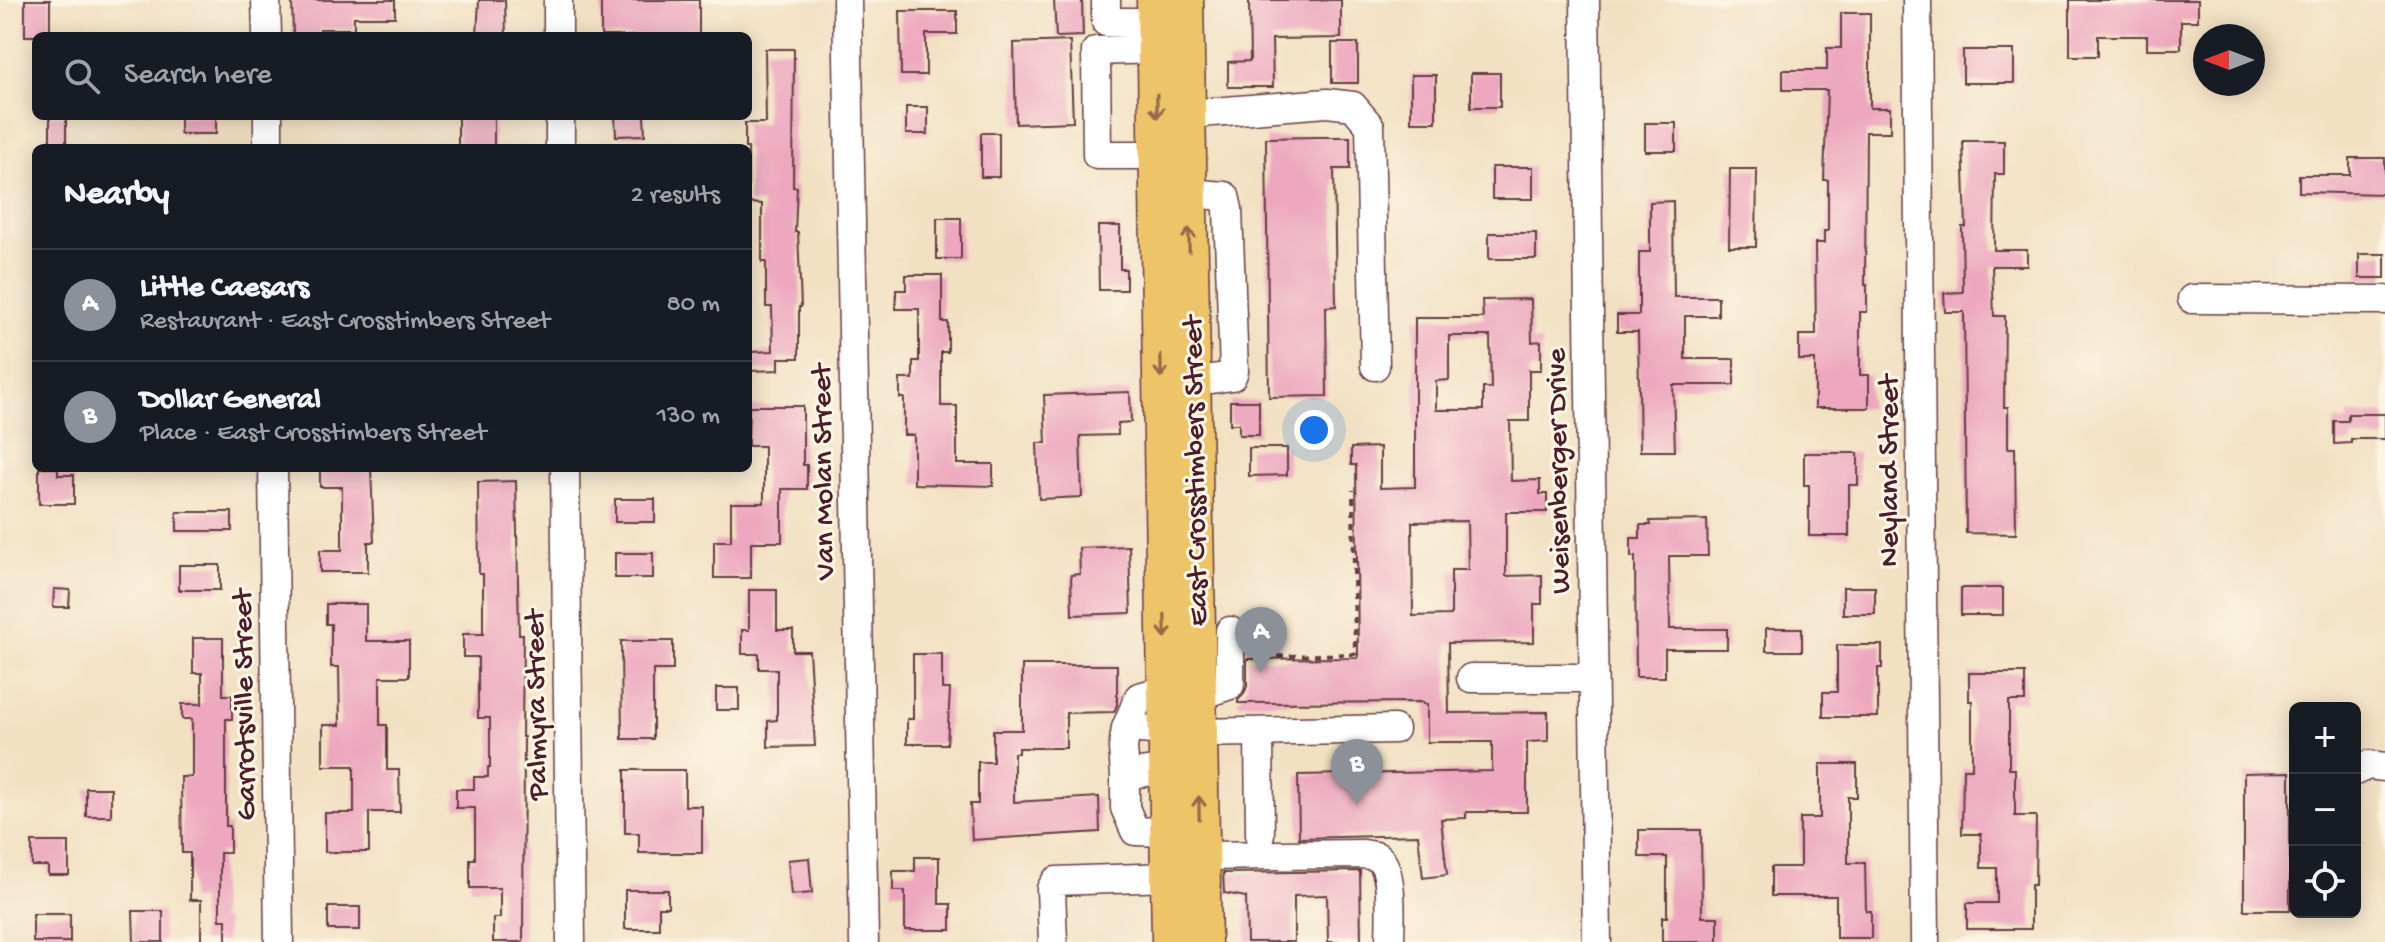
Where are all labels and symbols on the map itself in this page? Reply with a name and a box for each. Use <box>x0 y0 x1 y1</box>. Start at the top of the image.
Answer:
north arrow <box>2193 24 2265 96</box>
one-way arrow <box>1149 92 1165 119</box>
one-way arrow <box>1181 227 1197 254</box>
street label: East Crosstimbers Street <box>1177 313 1218 626</box>
street label: Weisenberger Drive <box>1541 347 1580 594</box>
one-way arrow <box>1153 352 1169 379</box>
street label: Van Molan Street <box>806 361 845 581</box>
street label: Neyland Street <box>1874 372 1909 567</box>
your location <box>1294 410 1334 450</box>
street label: Garrotsville Street <box>227 586 266 821</box>
street label: Palmyra Street <box>519 607 558 801</box>
pin: A <box>1235 607 1287 673</box>
one-way arrow <box>1158 612 1173 639</box>
pin: B <box>1331 739 1383 805</box>
one-way arrow <box>1192 795 1207 822</box>

